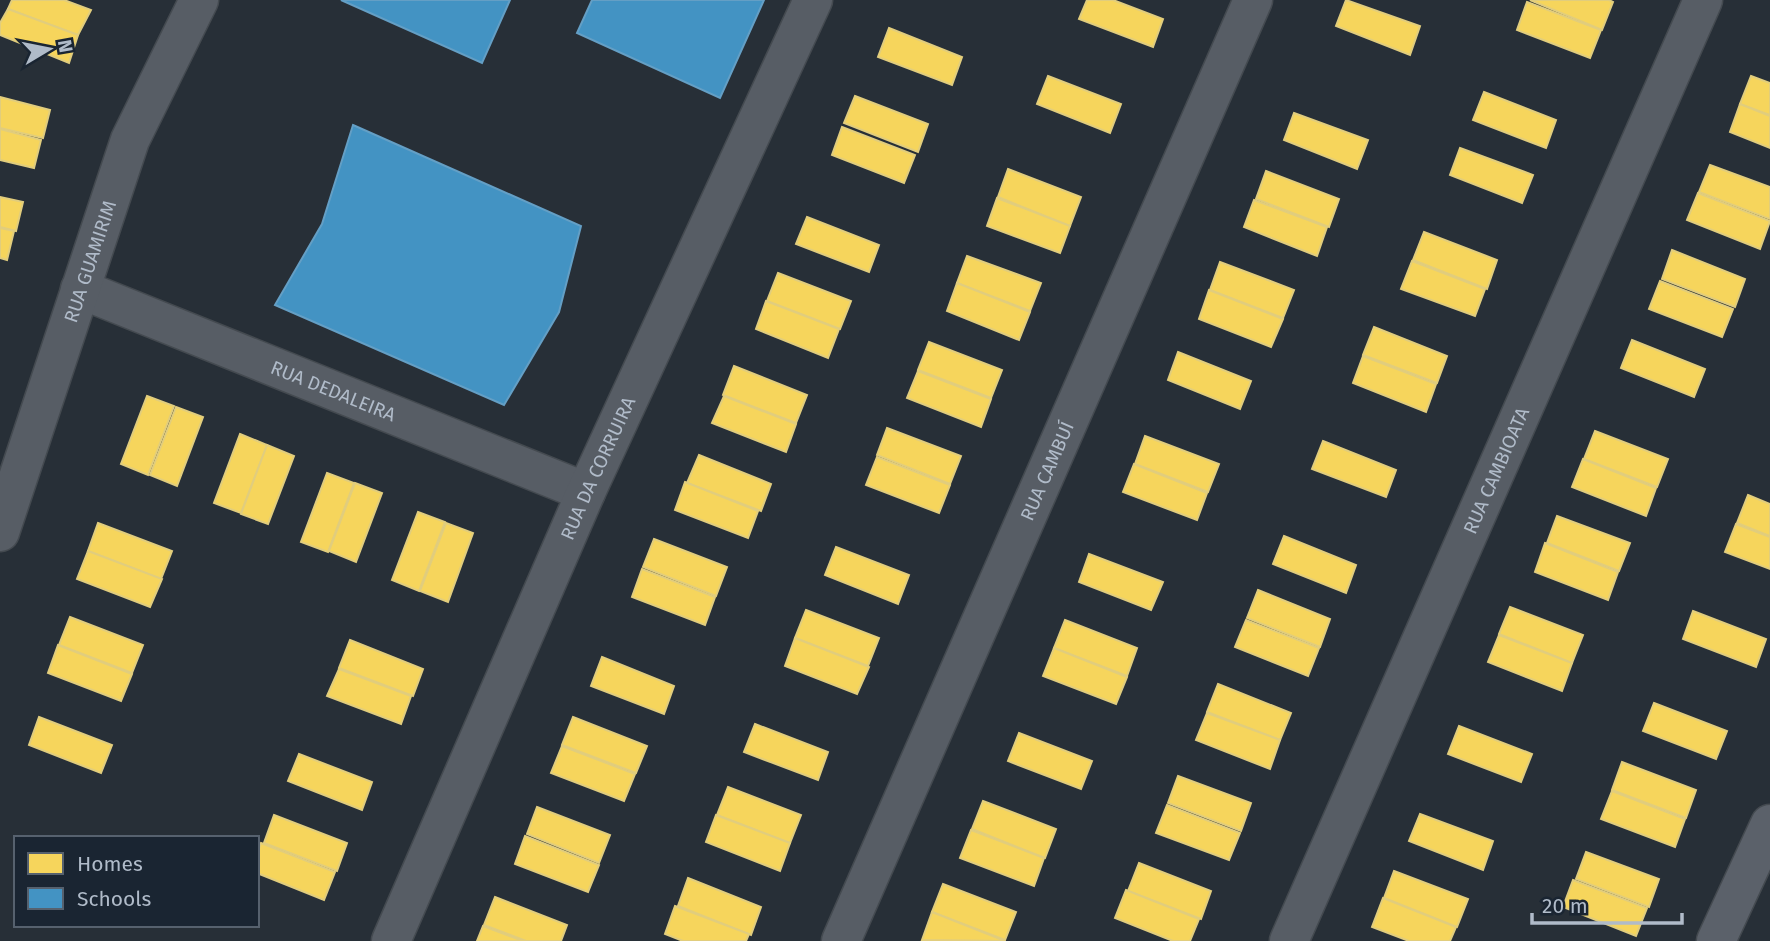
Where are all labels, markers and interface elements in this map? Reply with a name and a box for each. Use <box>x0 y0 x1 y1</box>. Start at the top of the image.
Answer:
north arrow <box>14 14 84 84</box>
text: N <box>53 38 78 54</box>
street label: RUA GUAMIRIM <box>59 198 121 326</box>
street label: RUA DEDALEIRA <box>267 356 399 427</box>
street label: RUA DA CORRUIRA <box>556 393 640 543</box>
street label: RUA CAMBIOATA <box>1459 404 1534 538</box>
street label: RUA CAMBUÍ <box>1015 418 1079 524</box>
legend <box>14 836 259 927</box>
text: Homes <box>77 851 143 877</box>
scale bar <box>1532 881 1682 925</box>
text: Schools <box>77 886 151 912</box>
text: 20 m <box>1542 893 1588 919</box>

